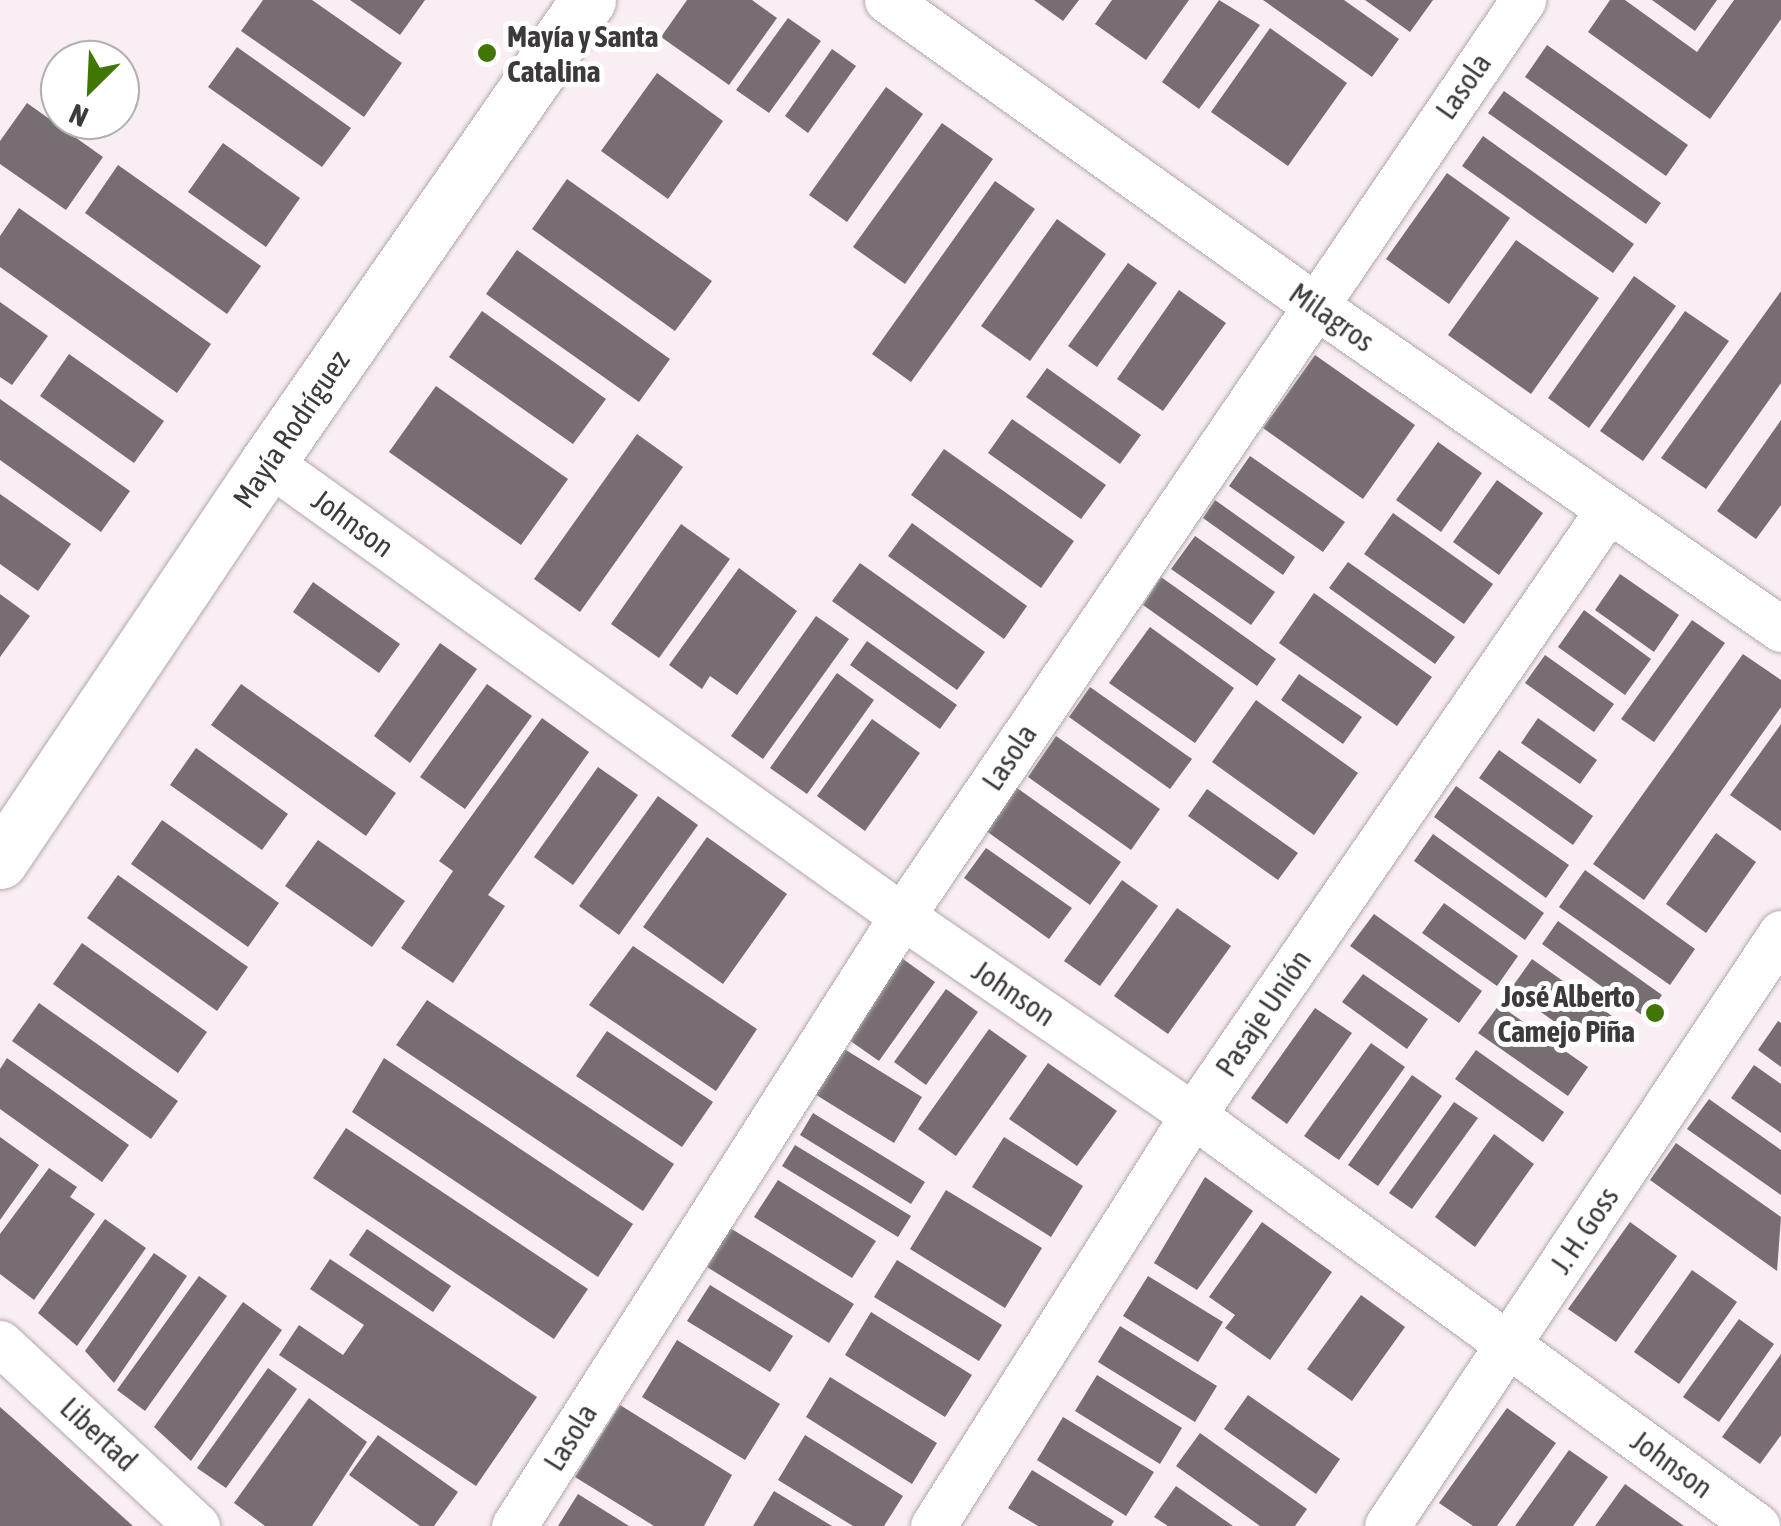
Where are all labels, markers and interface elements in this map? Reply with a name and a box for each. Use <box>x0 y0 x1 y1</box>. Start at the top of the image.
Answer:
place label: Mayía y Santa Catalina <box>507 18 659 88</box>
north arrow <box>40 40 140 140</box>
marker: Mayía y Santa Catalina <box>476 42 498 64</box>
street label: Lasola <box>1428 46 1498 126</box>
text: N <box>65 98 93 134</box>
street label: Milagros <box>1283 275 1381 359</box>
street label: Mayía Rodríguez <box>225 343 357 515</box>
street label: Johnson <box>305 481 401 565</box>
street label: Lasola <box>974 717 1044 797</box>
street label: Pasaje Unión <box>1208 943 1318 1083</box>
street label: Johnson <box>966 952 1062 1034</box>
place label: José Alberto Camejo Piña <box>1497 978 1635 1048</box>
marker: José Alberto Camejo Piña <box>1644 1002 1666 1024</box>
street label: J. H. Goss <box>1542 1180 1626 1280</box>
street label: Libertad <box>53 1390 145 1478</box>
street label: Lasola <box>536 1397 604 1477</box>
street label: Johnson <box>1624 1422 1720 1506</box>

